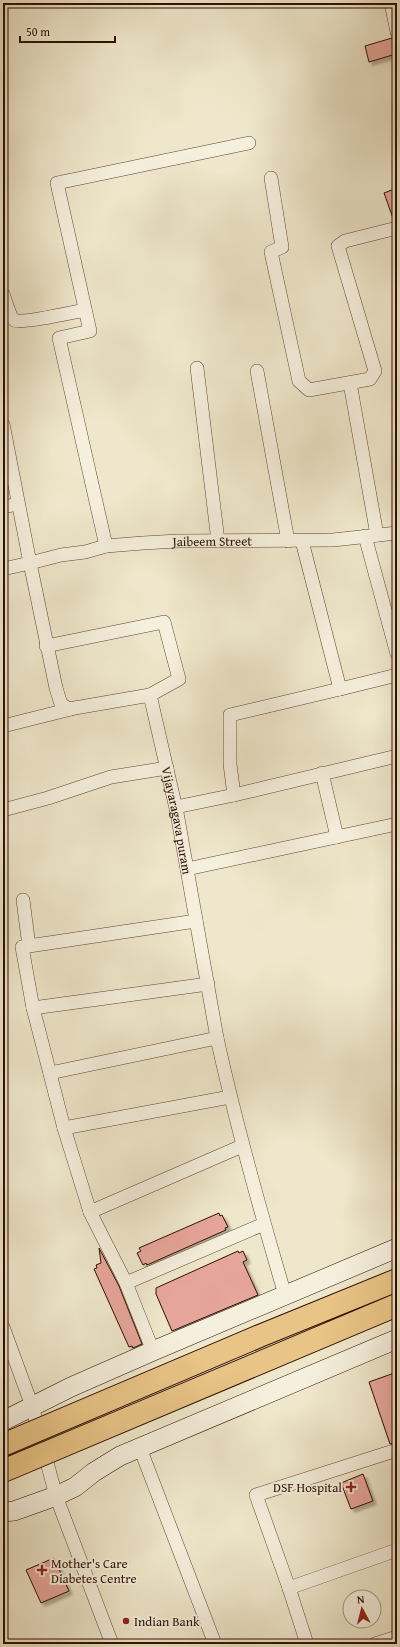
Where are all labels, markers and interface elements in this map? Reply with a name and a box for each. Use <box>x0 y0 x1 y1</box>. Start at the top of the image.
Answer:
scale bar <box>20 18 115 44</box>
text: 50 m <box>26 23 50 40</box>
street label: Jaibeem Street <box>170 531 252 551</box>
street label: Vijayaragava puram <box>157 765 197 876</box>
place label: DSF Hospital <box>273 1478 342 1497</box>
marker: DSF Hospital <box>345 1481 357 1493</box>
place label: Mother's Care Diabetes Centre <box>51 1554 137 1588</box>
marker: Mother's Care Diabetes Centre <box>36 1564 48 1576</box>
north arrow <box>342 1589 382 1629</box>
text: N <box>356 1591 366 1607</box>
place label: Indian Bank <box>134 1612 200 1631</box>
marker: Indian Bank <box>121 1616 131 1626</box>

